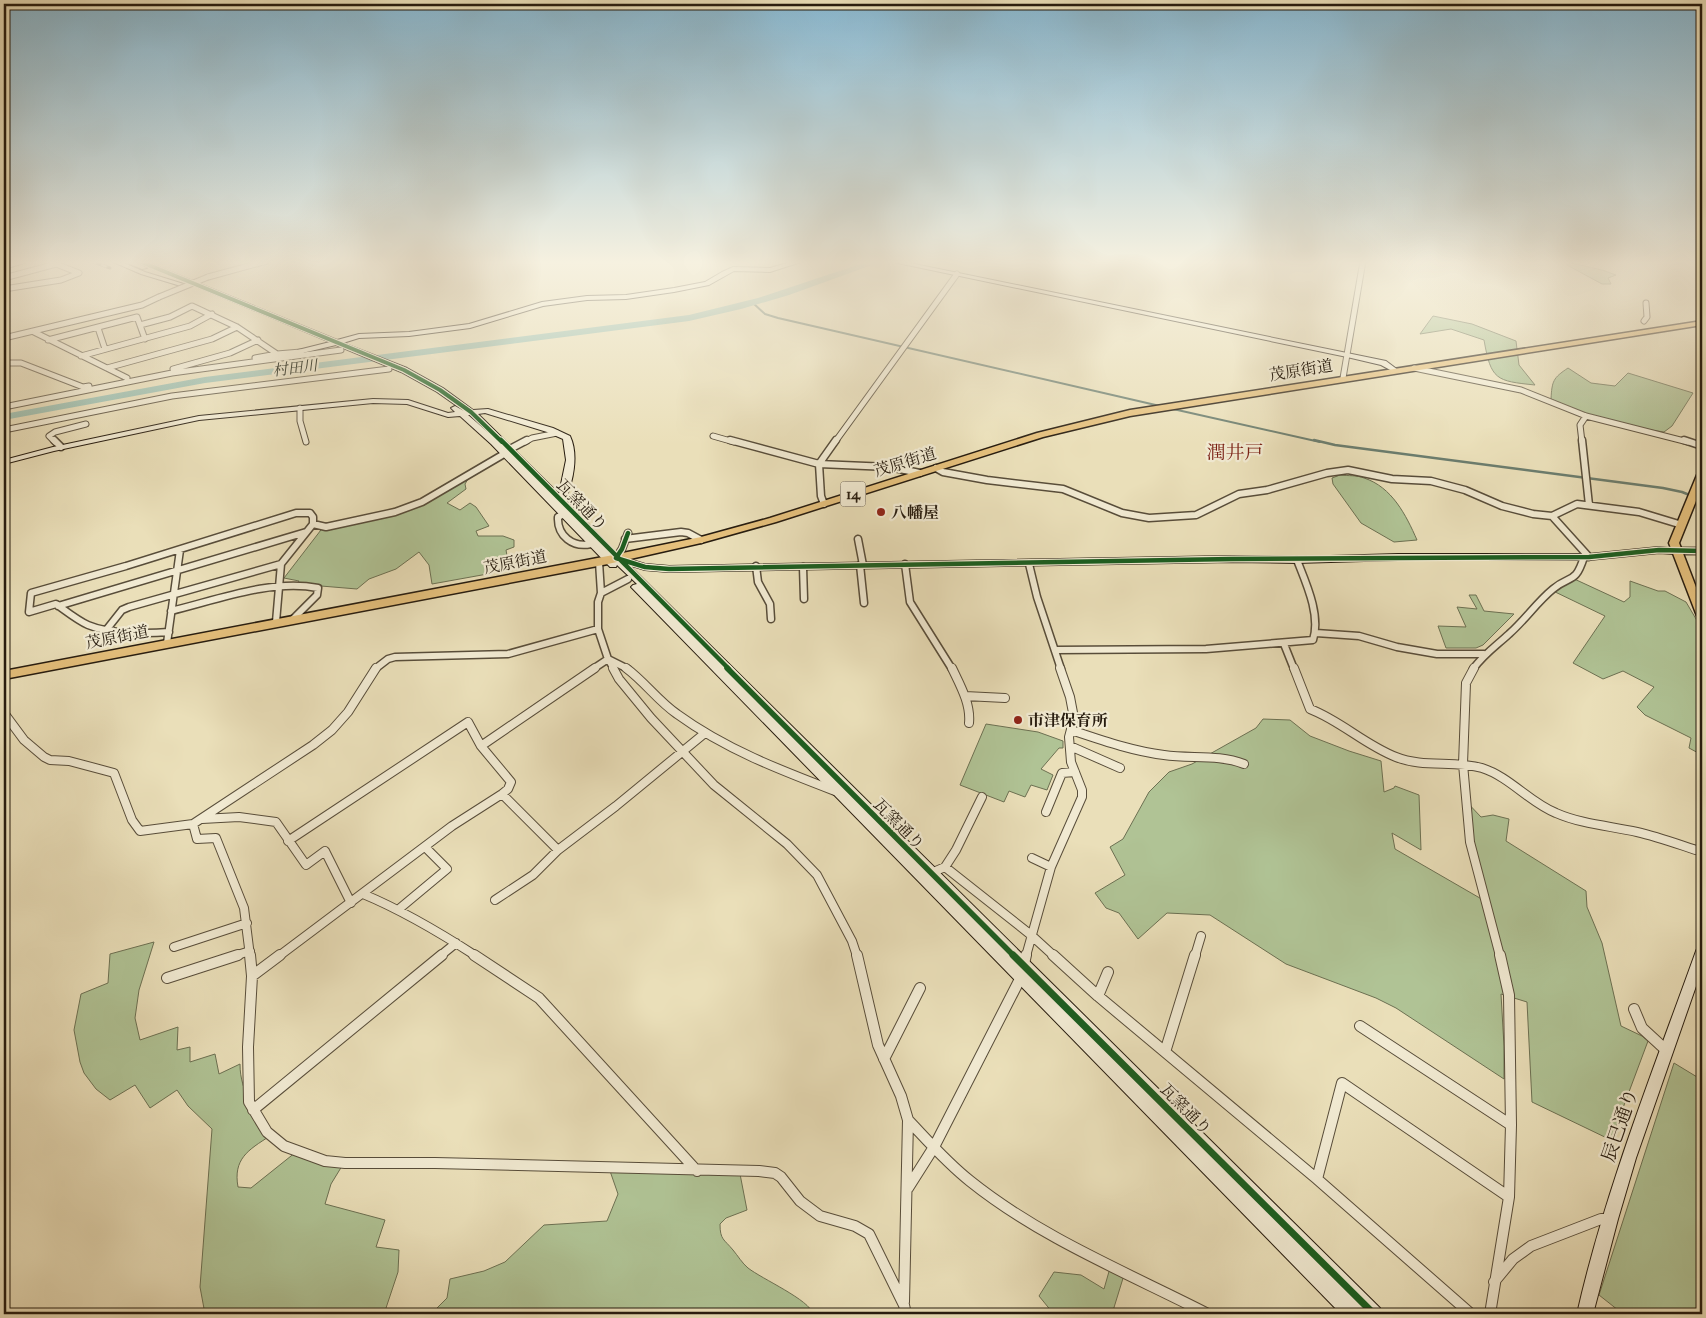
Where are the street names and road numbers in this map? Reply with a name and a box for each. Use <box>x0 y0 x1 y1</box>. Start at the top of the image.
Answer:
street label: 茂原街道 <box>1268 356 1334 384</box>
street label: 茂原街道 <box>872 444 938 480</box>
street label: 瓦窯通り <box>553 475 611 535</box>
road number: 14 <box>840 482 866 506</box>
street label: 茂原街道 <box>482 547 548 577</box>
street label: 茂原街道 <box>84 622 150 652</box>
street label: 瓦窯通り <box>870 795 928 853</box>
street label: 瓦窯通り <box>1157 1080 1215 1138</box>
street label: 辰巳通り <box>1597 1085 1643 1165</box>

